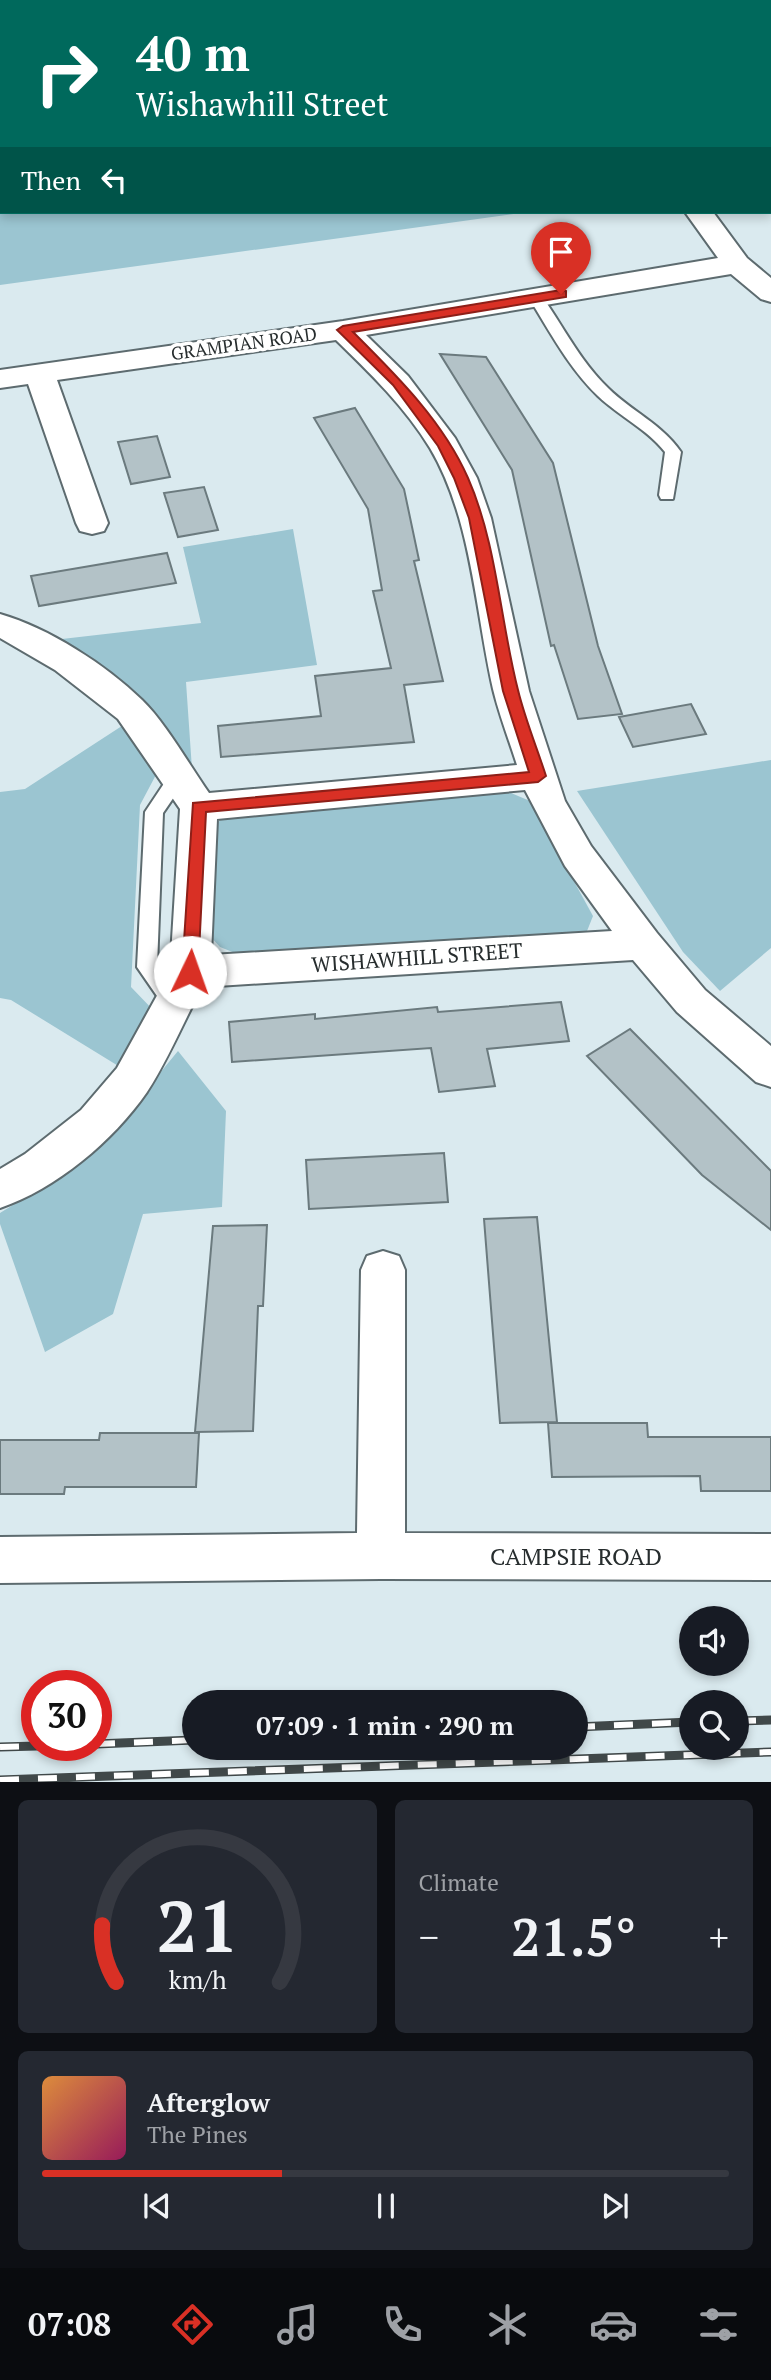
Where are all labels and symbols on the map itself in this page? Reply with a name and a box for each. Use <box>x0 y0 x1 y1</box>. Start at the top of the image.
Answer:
pin <box>531 222 591 294</box>
street label: GRAMPIAN ROAD <box>169 321 318 365</box>
position arrow <box>153 935 227 1009</box>
street label: WISHAWHILL STREET <box>310 936 523 978</box>
street label: CAMPSIE ROAD <box>490 1540 662 1572</box>
speed limit sign: 30 <box>21 1670 112 1761</box>

